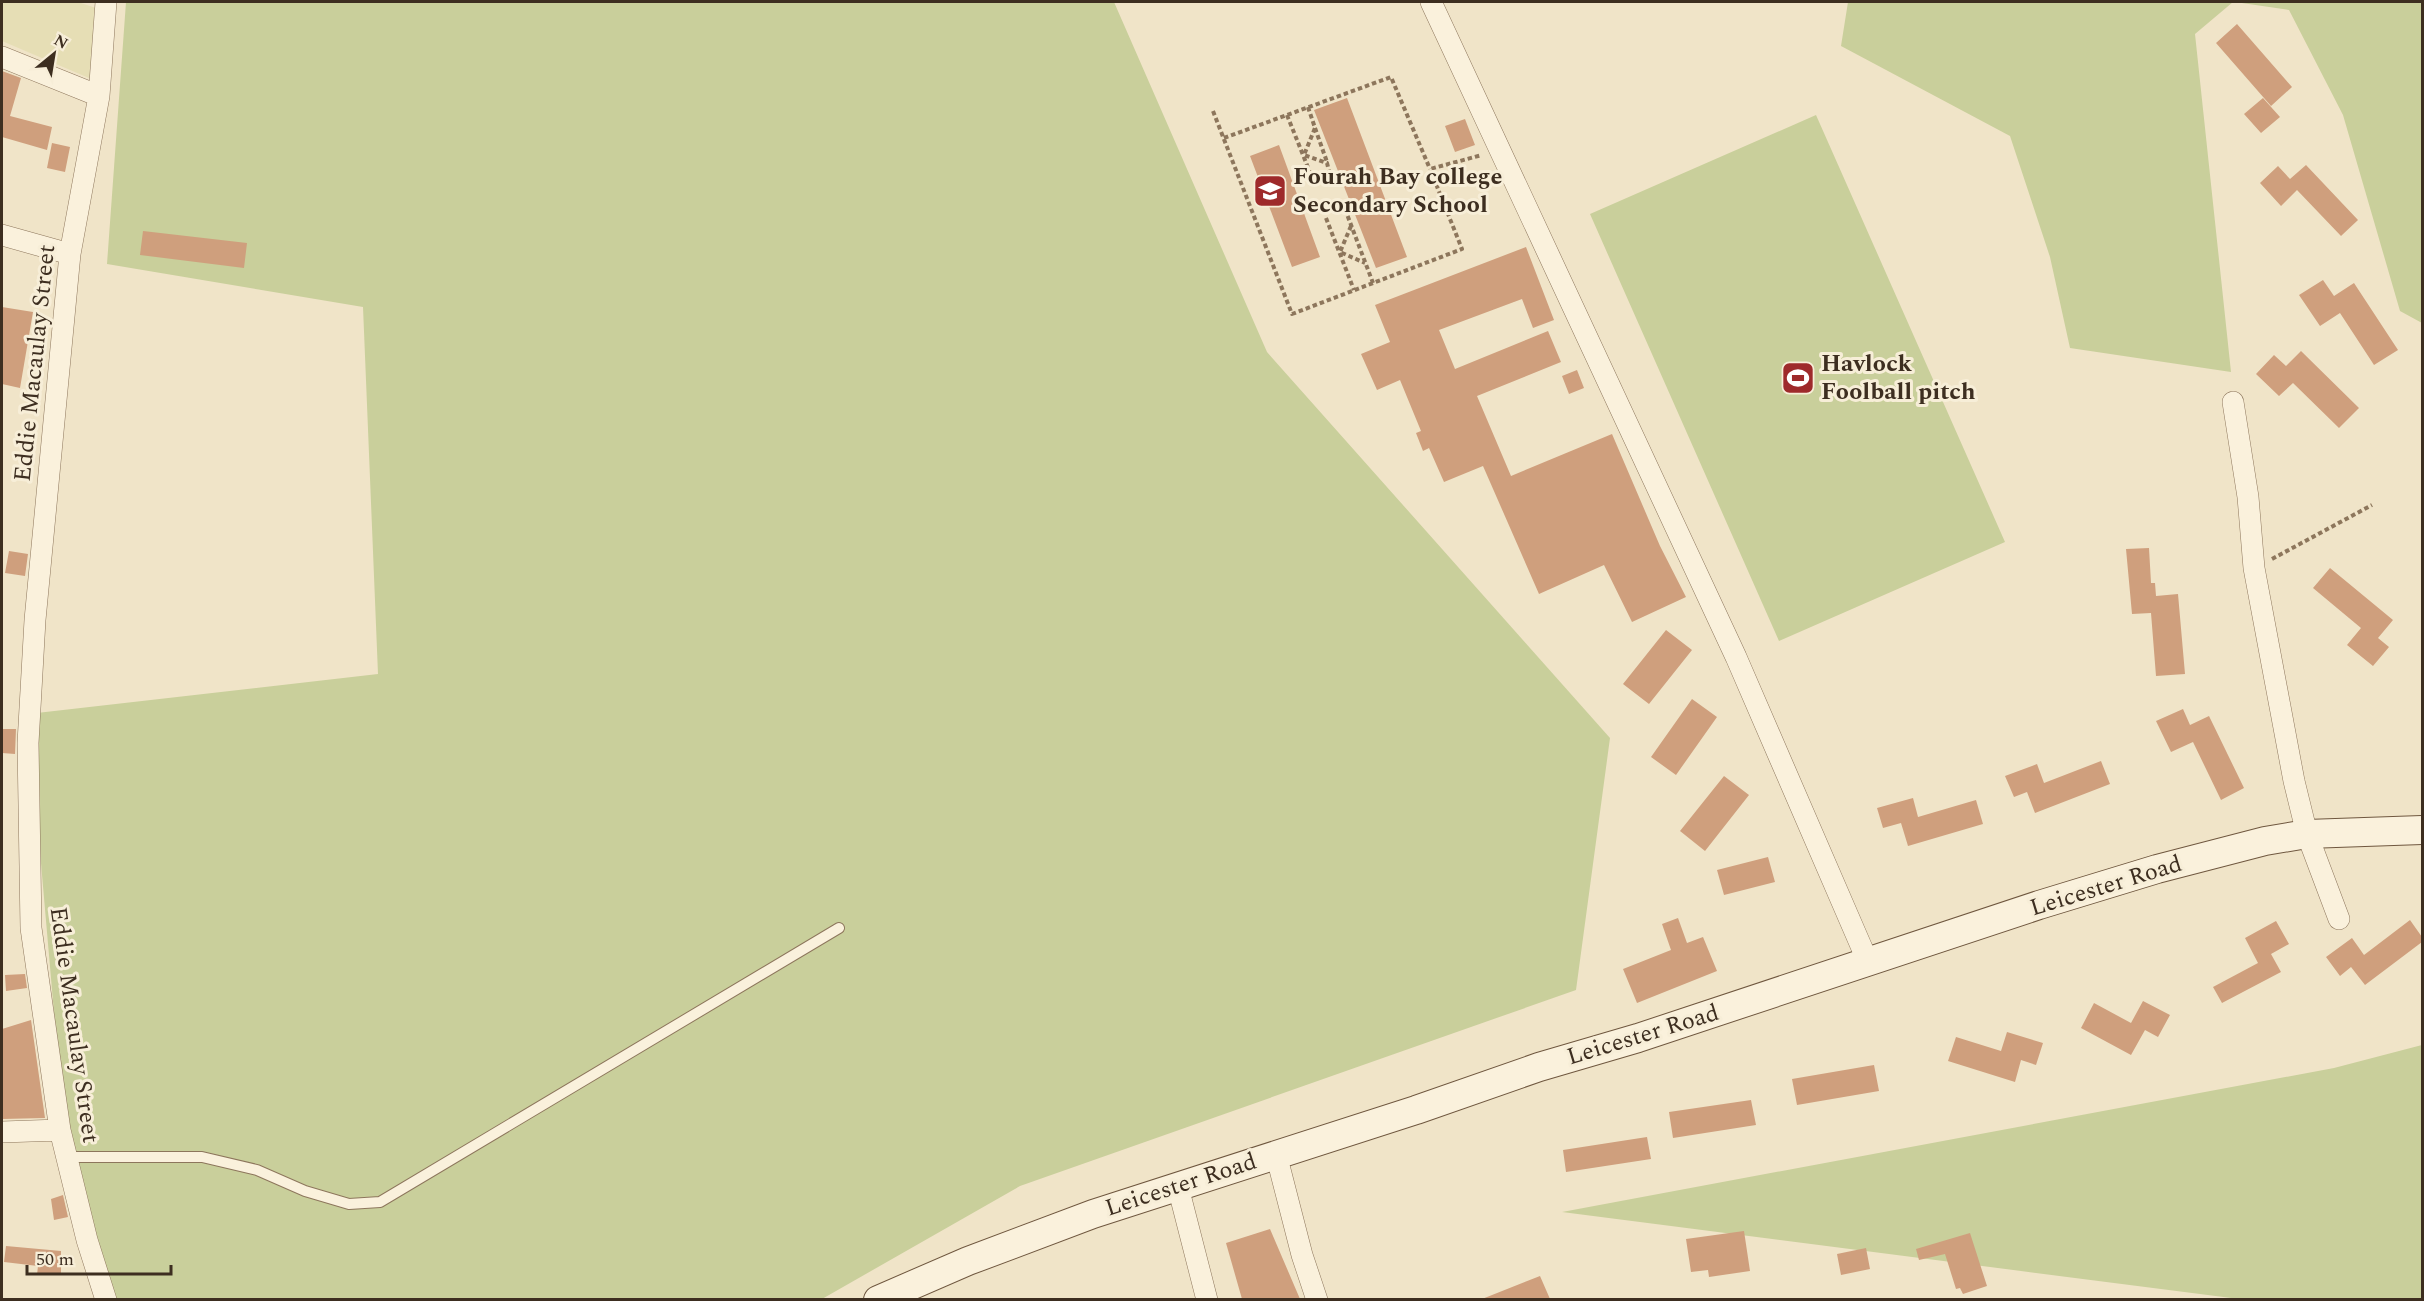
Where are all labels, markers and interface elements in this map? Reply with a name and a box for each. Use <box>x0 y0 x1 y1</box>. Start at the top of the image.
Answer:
north arrow <box>24 24 84 84</box>
text: N <box>49 28 73 56</box>
place label: Fourah Bay college Secondary School <box>1293 159 1502 223</box>
school or university icon: Fourah Bay college Secondary School <box>1252 173 1288 209</box>
street label: Eddie Macaulay Street <box>5 243 65 483</box>
place label: Havlock Foolball pitch <box>1821 346 1976 410</box>
sports icon: Havlock Foolball pitch <box>1780 360 1816 396</box>
street label: Leicester Road <box>2026 846 2186 926</box>
street label: Eddie Macaulay Street <box>40 905 108 1145</box>
street label: Leicester Road <box>1563 995 1723 1075</box>
street label: Leicester Road <box>1101 1144 1261 1226</box>
scale bar <box>27 1238 171 1276</box>
text: 50 m <box>36 1246 74 1273</box>

